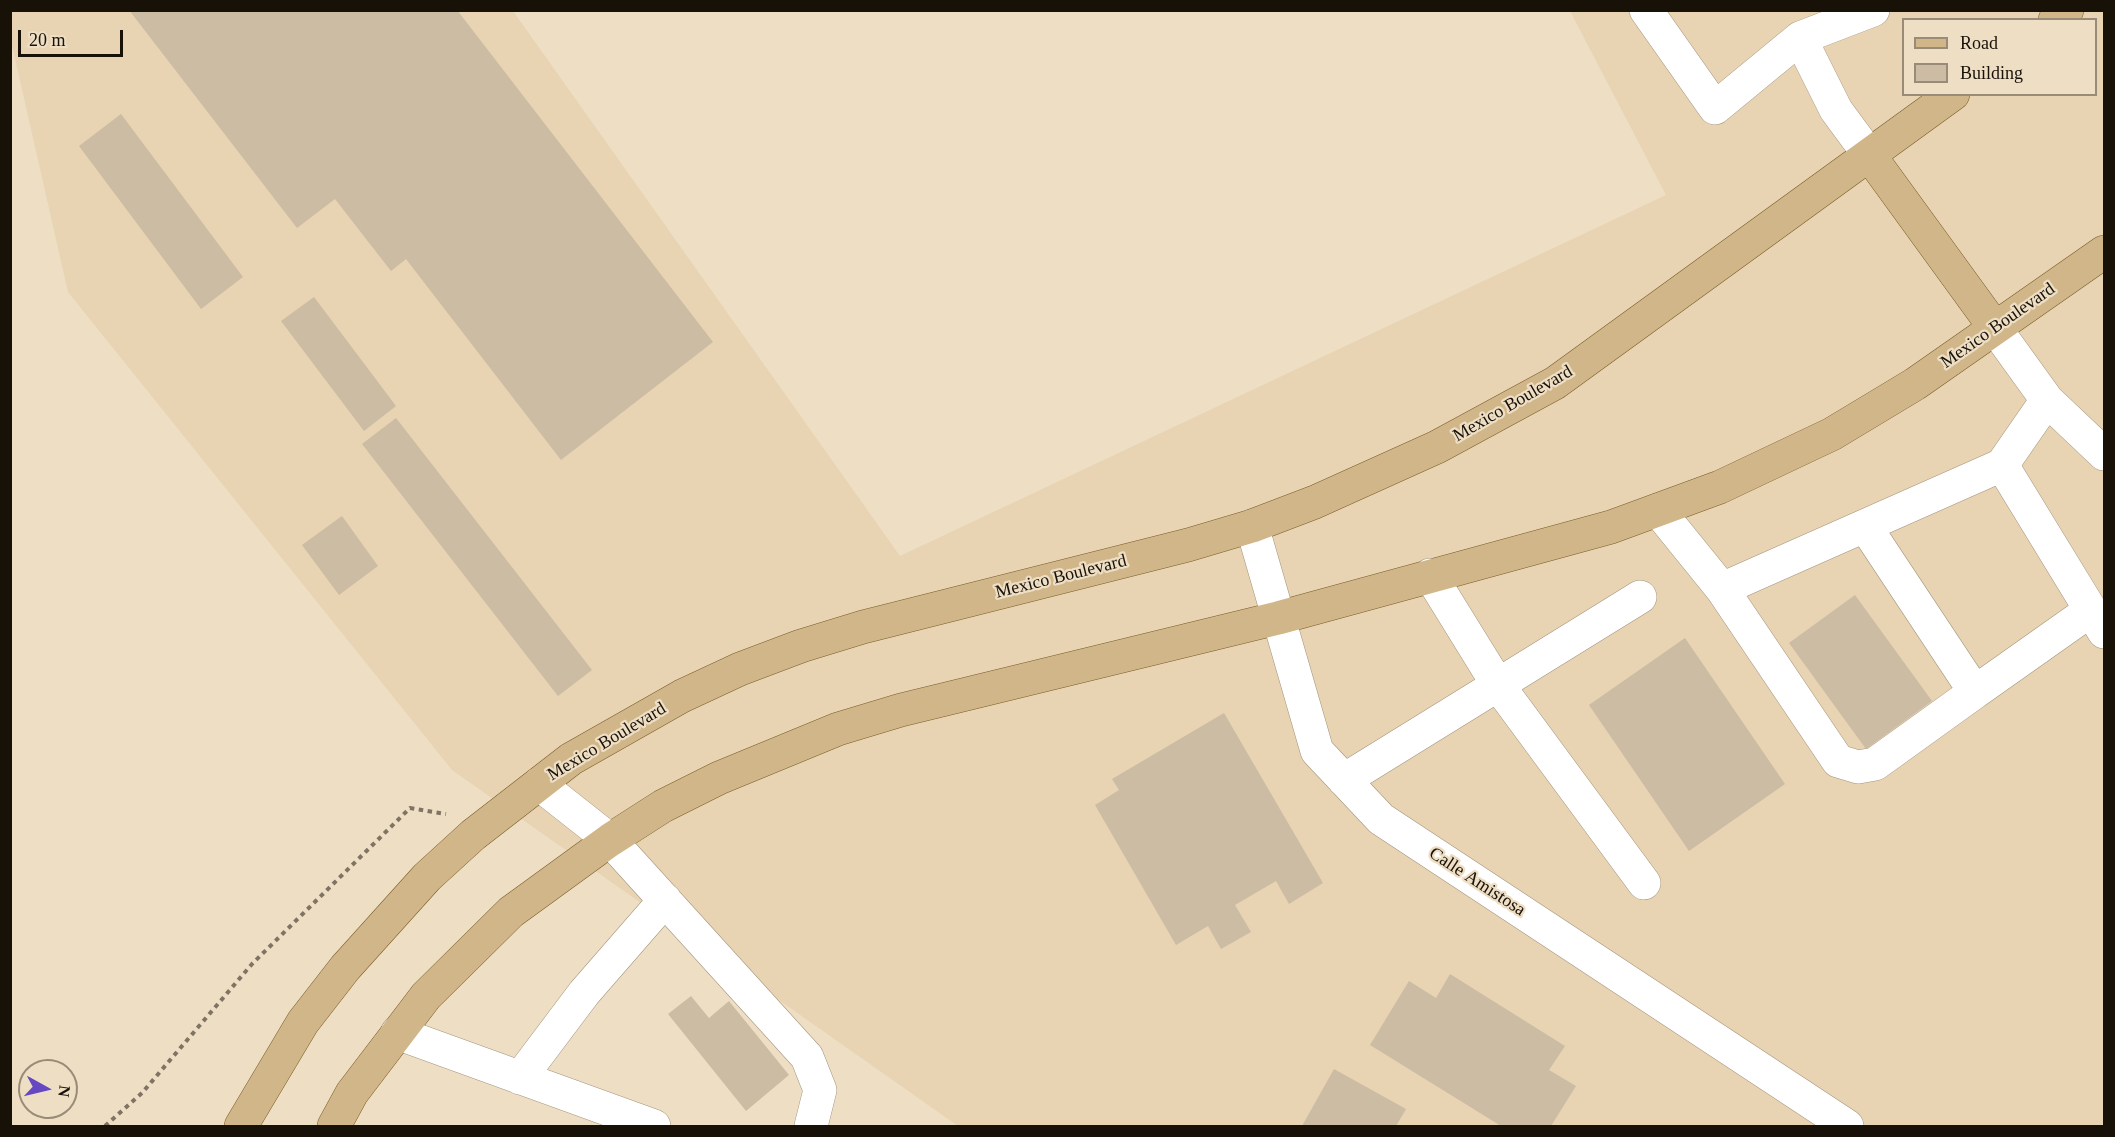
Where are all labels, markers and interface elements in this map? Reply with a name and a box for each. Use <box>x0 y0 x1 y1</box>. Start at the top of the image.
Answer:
scale bar <box>21 18 126 56</box>
legend <box>1902 18 2097 96</box>
text: 20 m <box>29 30 66 50</box>
text: Road <box>1960 33 1998 53</box>
text: Building <box>1960 63 2023 83</box>
street label: Mexico Boulevard <box>1937 279 2059 373</box>
street label: Mexico Boulevard <box>1449 361 1577 447</box>
street label: Mexico Boulevard <box>993 550 1129 604</box>
street label: Mexico Boulevard <box>544 698 670 786</box>
street label: Calle Amistosa <box>1425 843 1529 921</box>
north arrow <box>18 1059 78 1119</box>
text: N <box>55 1084 74 1098</box>

